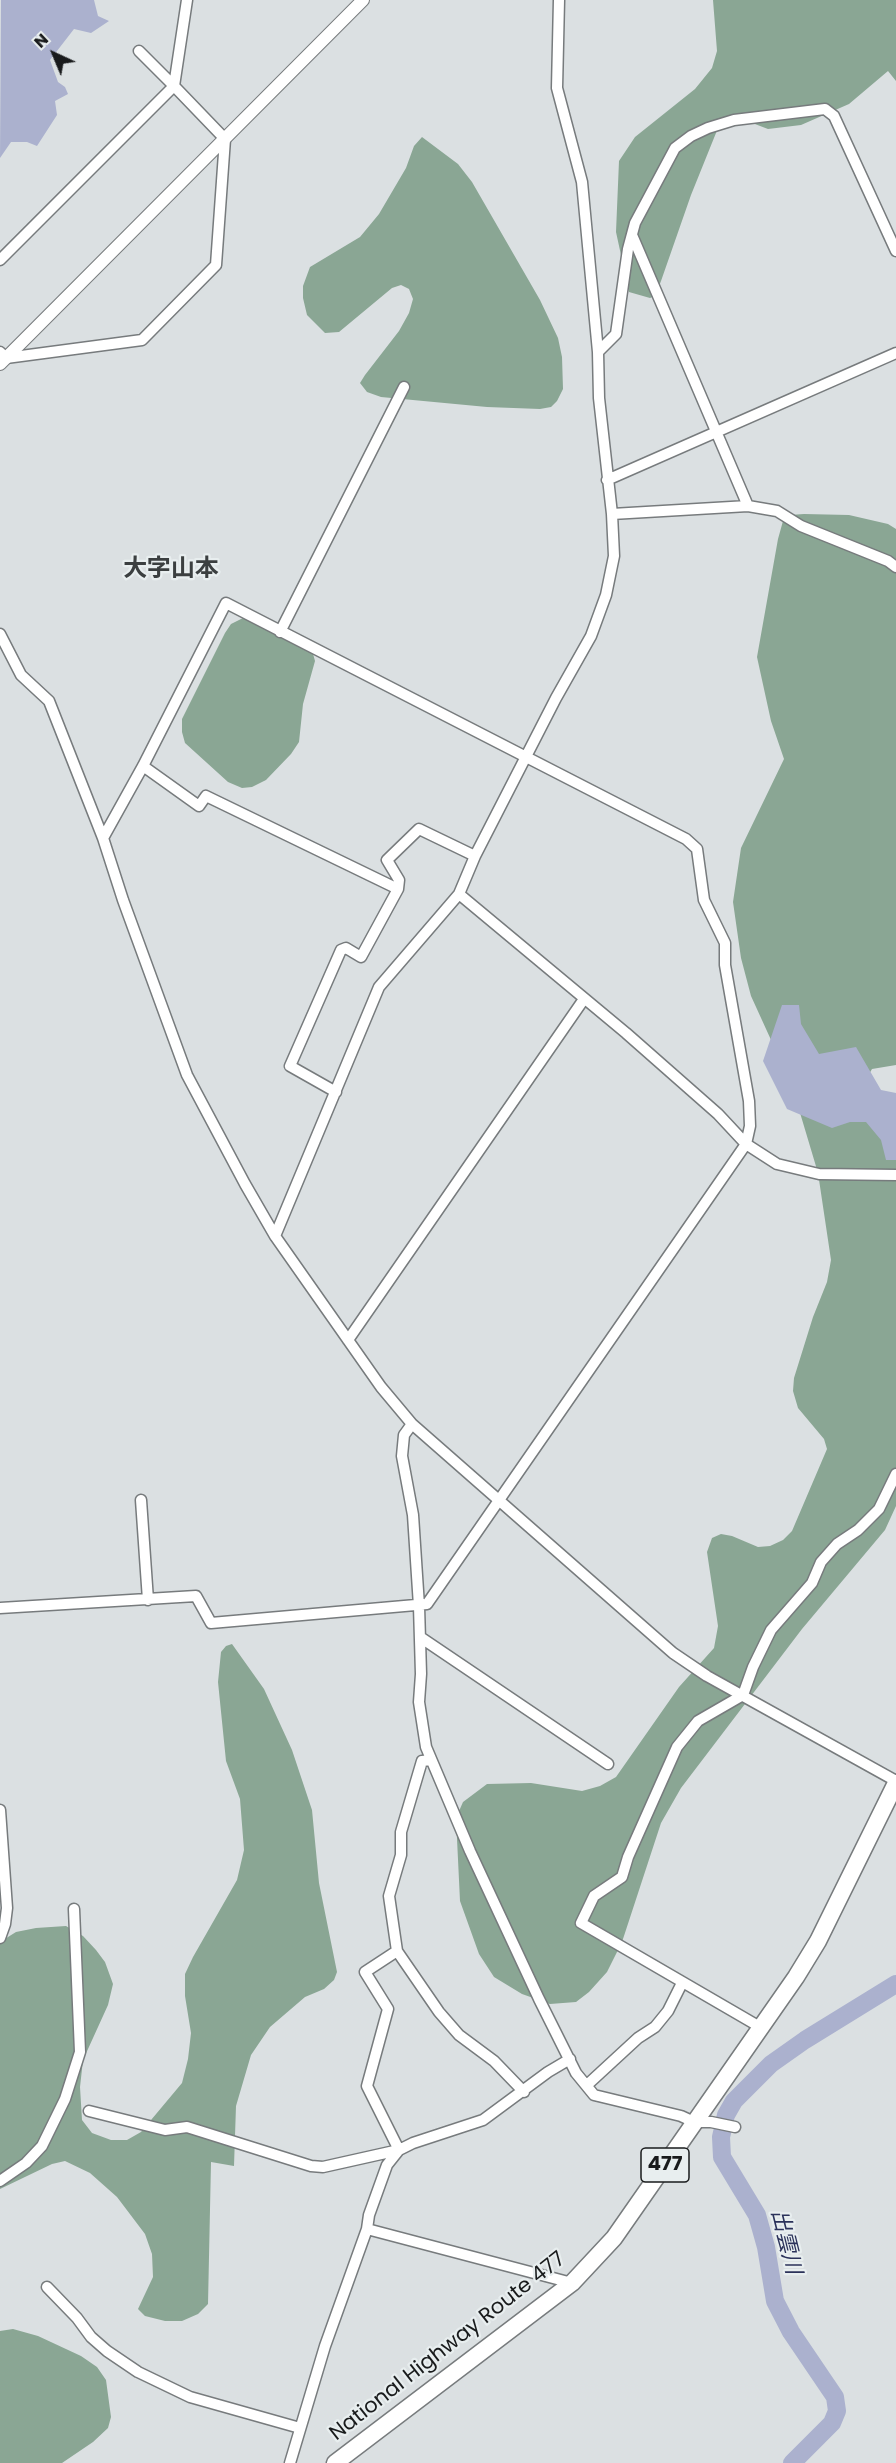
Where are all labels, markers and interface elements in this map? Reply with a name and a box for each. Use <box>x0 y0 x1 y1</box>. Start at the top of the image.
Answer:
north arrow <box>24 24 84 84</box>
text: N <box>29 28 53 53</box>
district label: 大字山本 <box>123 556 219 584</box>
road number: 477 <box>641 2148 689 2182</box>
water label: 出雲川 <box>764 2207 806 2277</box>
street label: National Highway Route 477 <box>325 2247 571 2447</box>

